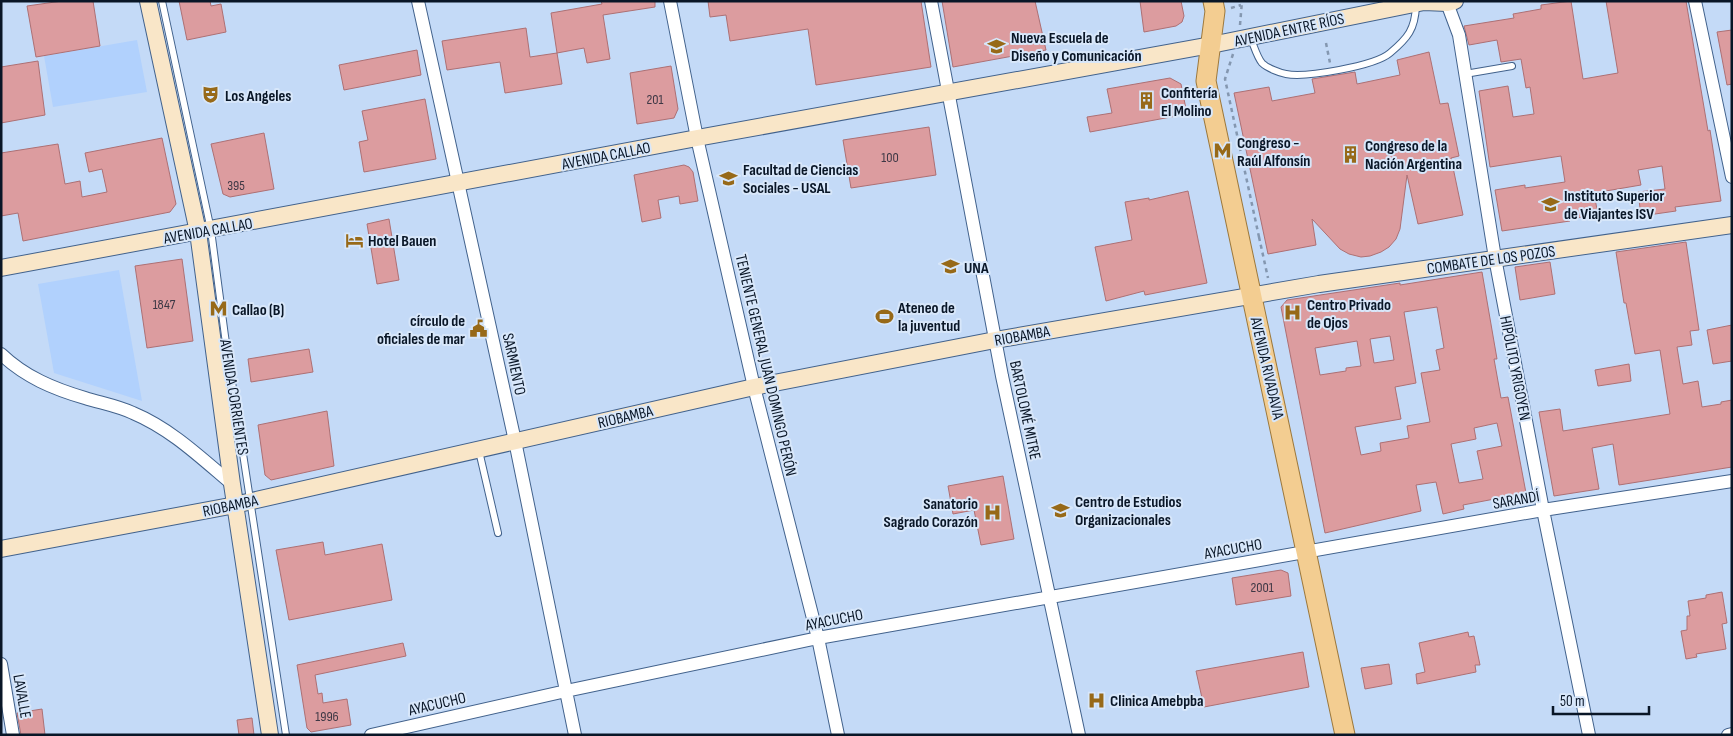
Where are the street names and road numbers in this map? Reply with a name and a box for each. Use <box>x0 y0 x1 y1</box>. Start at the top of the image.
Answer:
street label: AVENIDA ENTRE RÍOS <box>1232 10 1346 52</box>
street label: AVENIDA CALLAO <box>559 139 652 175</box>
street label: AVENIDA CALLAO <box>161 214 254 249</box>
street label: COMBATE DE LOS POZOS <box>1426 242 1557 279</box>
street label: TENIENTE GENERAL JUAN DOMINGO PERÓN <box>731 253 800 478</box>
street label: AVENIDA RIVADAVIA <box>1245 314 1288 421</box>
street label: HIPÓLITO YRIGOYEN <box>1495 314 1534 422</box>
street label: RIOBAMBA <box>993 322 1052 351</box>
street label: SARMIENTO <box>498 332 529 397</box>
street label: AVENIDA CORRIENTES <box>215 337 252 457</box>
street label: BARTOLOMÉ MITRE <box>1005 359 1044 461</box>
street label: RIOBAMBA <box>596 402 655 433</box>
street label: SARANDÍ <box>1491 487 1541 514</box>
street label: RIOBAMBA <box>201 491 260 522</box>
street label: AYACUCHO <box>1202 535 1264 564</box>
street label: AYACUCHO <box>803 606 865 636</box>
street label: LAVALLE <box>8 673 35 720</box>
street label: AYACUCHO <box>406 689 468 721</box>

